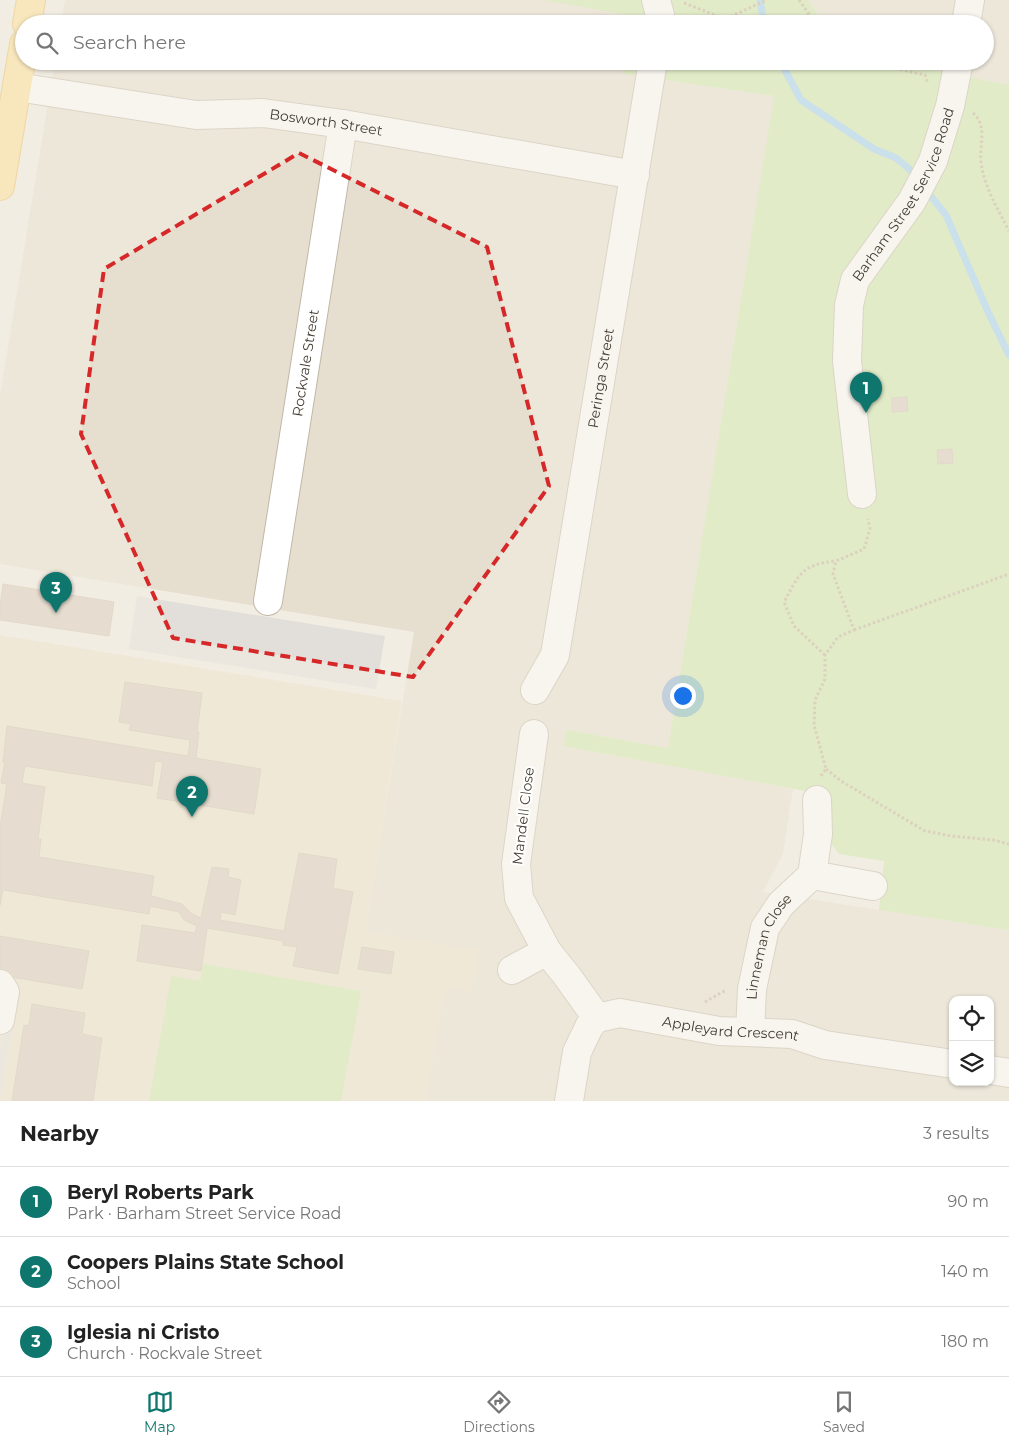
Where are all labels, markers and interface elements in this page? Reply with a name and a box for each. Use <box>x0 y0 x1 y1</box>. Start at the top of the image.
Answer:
search box <box>15 15 994 70</box>
icon: search <box>33 29 61 57</box>
text: Search here <box>73 31 186 54</box>
street label: Bosworth Street <box>269 105 384 140</box>
street label: Barham Street Service Road <box>848 105 958 285</box>
street label: Rockvale Street <box>288 308 323 418</box>
street label: Peringa Street <box>584 326 618 429</box>
pin: 1 <box>850 372 882 413</box>
pin: 3 <box>40 572 72 613</box>
your location <box>670 683 696 709</box>
street label: Mandell Close <box>508 766 538 866</box>
pin: 2 <box>176 776 208 817</box>
street label: Linneman Close <box>743 890 796 1000</box>
map controls <box>949 996 994 1086</box>
button: locate <box>949 996 994 1041</box>
street label: Appleyard Crescent <box>661 1012 802 1045</box>
button: layers <box>949 1041 994 1086</box>
text: Nearby <box>20 1121 99 1146</box>
text: 3 results <box>923 1124 989 1143</box>
text: Beryl Roberts Park <box>67 1181 254 1204</box>
text: 1 <box>33 1192 39 1211</box>
text: 90 m <box>947 1192 989 1211</box>
text: Park · Barham Street Service Road <box>67 1204 341 1223</box>
text: Coopers Plains State School <box>67 1251 344 1274</box>
text: 2 <box>31 1262 41 1281</box>
text: 140 m <box>941 1262 989 1281</box>
text: School <box>67 1274 121 1293</box>
text: Iglesia ni Cristo <box>67 1321 219 1344</box>
text: 3 <box>31 1332 41 1351</box>
text: 180 m <box>941 1332 989 1351</box>
text: Church · Rockvale Street <box>67 1344 262 1363</box>
tab: Map <box>144 1388 175 1436</box>
tab: Directions <box>463 1388 535 1436</box>
tab: Saved <box>823 1388 865 1436</box>

